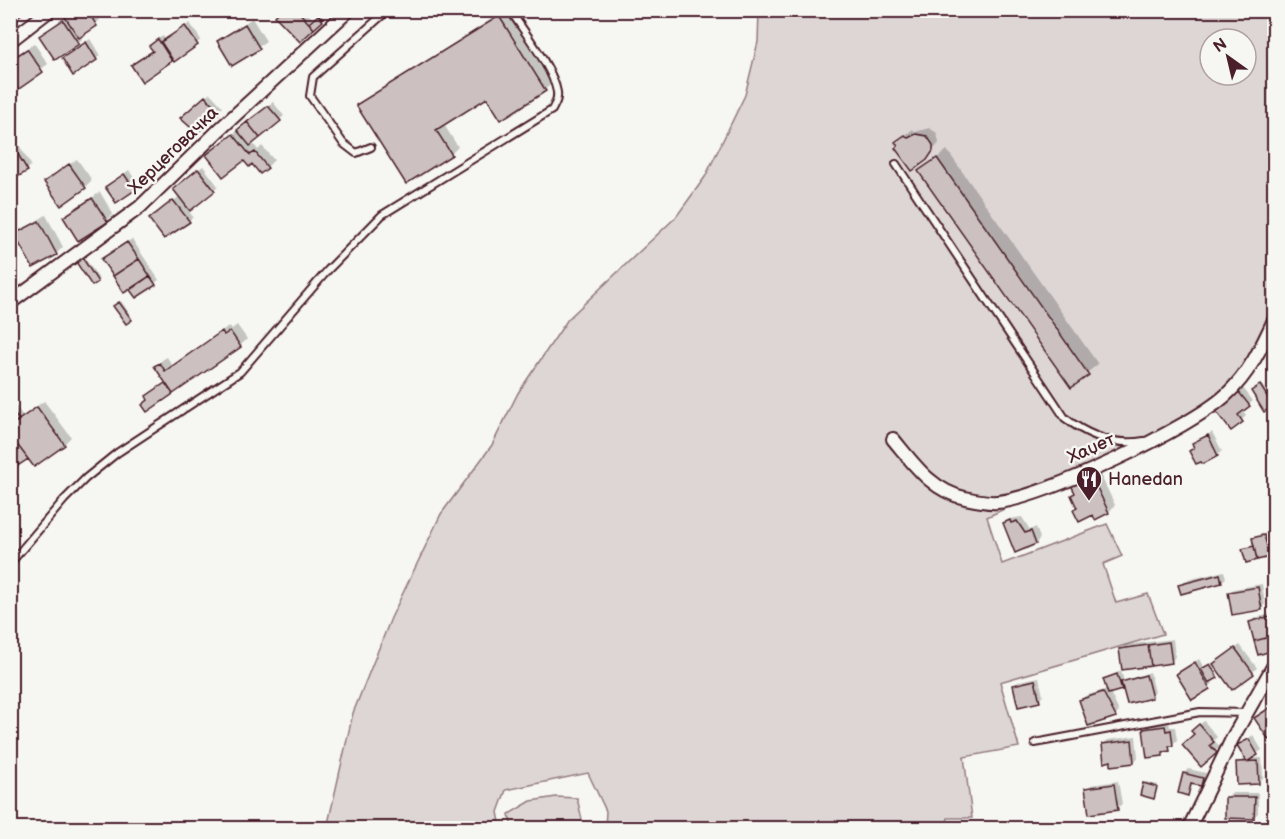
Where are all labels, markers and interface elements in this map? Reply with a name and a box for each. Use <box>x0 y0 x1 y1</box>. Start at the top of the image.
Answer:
north arrow <box>1198 27 1258 87</box>
text: N <box>1210 35 1231 57</box>
street label: Херцеговачка <box>124 102 223 199</box>
street label: Хаџет <box>1064 428 1119 468</box>
restaurant icon: Hanedan <box>1074 464 1104 502</box>
place label: Hanedan <box>1108 469 1183 490</box>

